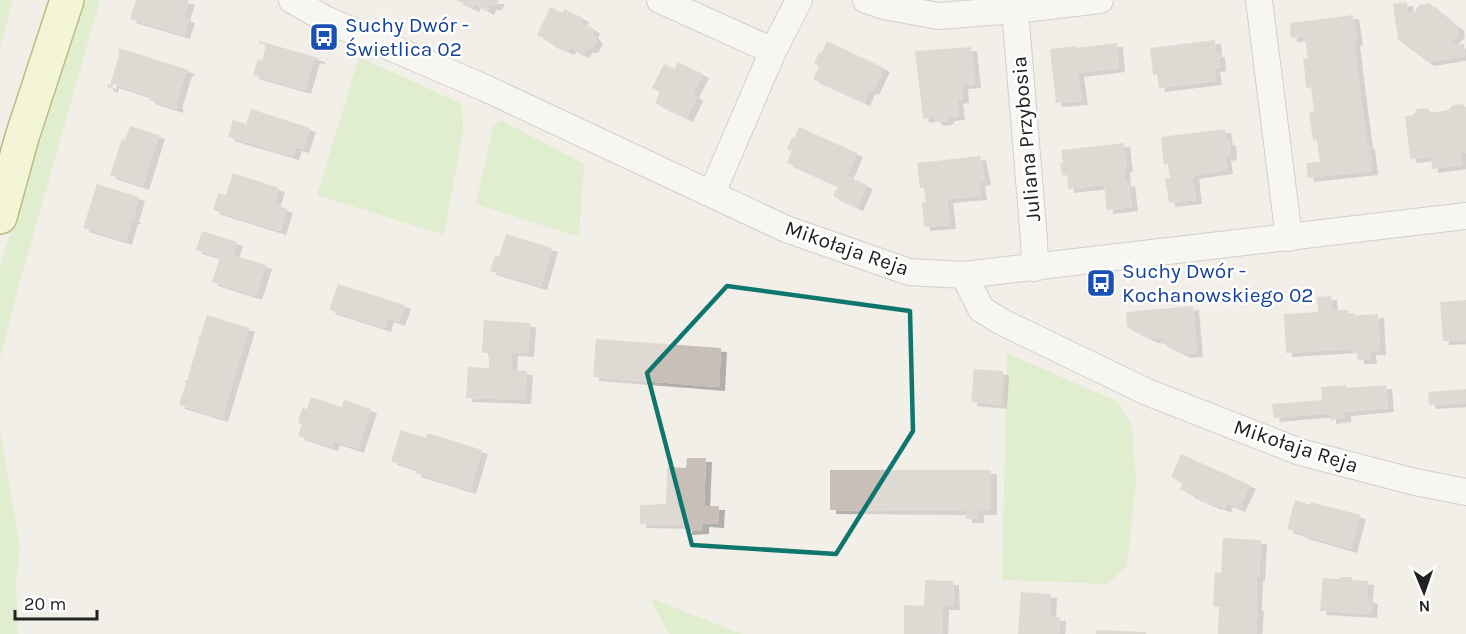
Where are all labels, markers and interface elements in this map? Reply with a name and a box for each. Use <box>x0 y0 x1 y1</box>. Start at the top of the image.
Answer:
place label: Suchy Dwór - Świetlica 02 <box>345 13 469 61</box>
bus stop icon: Suchy Dwór - Świetlica 02 <box>308 21 340 53</box>
street label: Juliana Przybosia <box>1007 55 1045 223</box>
street label: Mikołaja Reja <box>782 216 912 280</box>
place label: Suchy Dwór - Kochanowskiego 02 <box>1122 259 1314 307</box>
bus stop icon: Suchy Dwór - Kochanowskiego 02 <box>1085 267 1117 299</box>
street label: Mikołaja Reja <box>1231 415 1361 477</box>
north arrow <box>1394 562 1454 622</box>
scale bar <box>15 583 98 621</box>
text: 20 m <box>24 593 66 615</box>
text: N <box>1418 597 1431 616</box>

